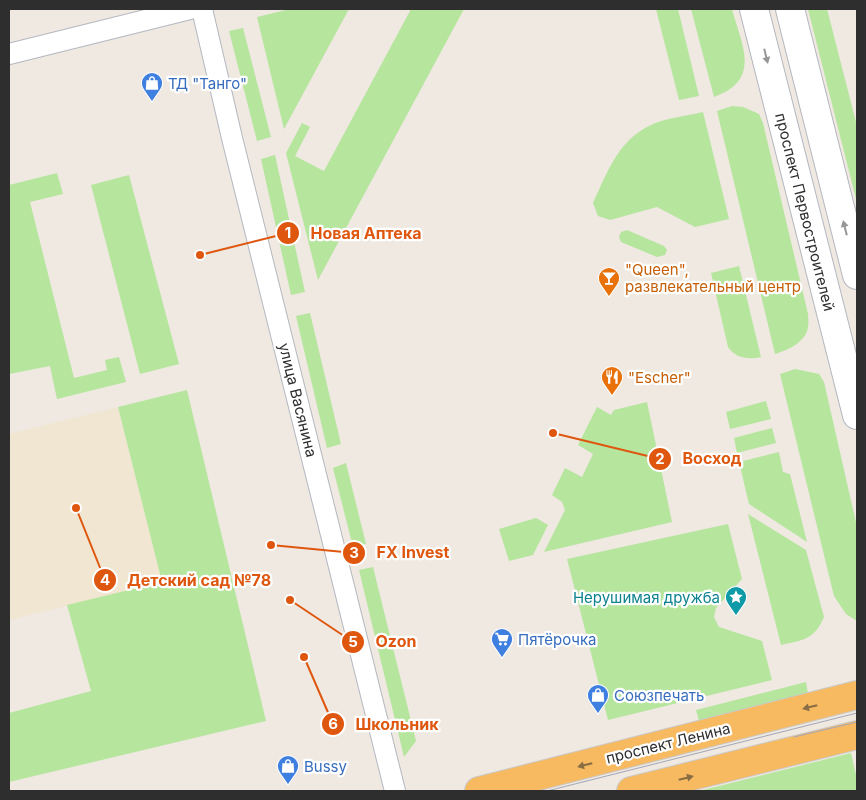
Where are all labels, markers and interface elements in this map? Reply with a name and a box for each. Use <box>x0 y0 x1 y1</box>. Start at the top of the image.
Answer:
one-way arrow <box>762 49 770 64</box>
shop icon: ТД "Танго" <box>140 71 164 102</box>
place label: ТД "Танго" <box>168 74 247 93</box>
street label: проспект Первостроителей <box>771 111 839 313</box>
callout: Новая Аптека <box>275 217 431 248</box>
one-way arrow <box>841 220 849 235</box>
text: 1 <box>285 223 291 242</box>
text: Новая Аптека <box>311 223 422 243</box>
place label: "Queen", развлекательный центр <box>625 260 801 296</box>
bar icon: "Queen", развлекательный центр <box>597 266 621 297</box>
street label: улица Васянина <box>275 341 321 459</box>
restaurant icon: "Escher" <box>600 365 624 396</box>
place label: "Escher" <box>628 368 691 387</box>
callout: Восход <box>647 443 751 474</box>
text: Восход <box>683 448 742 468</box>
text: 2 <box>655 449 665 468</box>
callout: FX Invest <box>342 537 459 568</box>
text: FX Invest <box>377 542 450 562</box>
text: 3 <box>349 543 359 562</box>
callout: Детский сад №78 <box>92 564 281 595</box>
text: 4 <box>100 570 110 589</box>
text: Детский сад №78 <box>127 570 271 590</box>
place icon: Нерушимая дружба <box>724 585 748 616</box>
place label: Нерушимая дружба <box>573 588 720 607</box>
callout: Ozon <box>340 626 426 657</box>
supermarket icon: Пятёрочка <box>490 627 514 658</box>
place label: Пятёрочка <box>518 630 597 649</box>
text: Ozon <box>376 631 416 651</box>
text: 5 <box>348 632 358 651</box>
shop icon: Союзпечать <box>586 683 610 714</box>
place label: Союзпечать <box>614 686 704 705</box>
one-way arrow <box>802 703 818 711</box>
callout: Школьник <box>320 709 448 740</box>
text: 6 <box>328 714 338 733</box>
text: Школьник <box>356 714 439 734</box>
street label: проспект Ленина <box>604 718 732 768</box>
shop icon: Bussy <box>276 754 300 785</box>
place label: Bussy <box>304 757 348 776</box>
one-way arrow <box>577 761 592 769</box>
one-way arrow <box>678 773 693 781</box>

